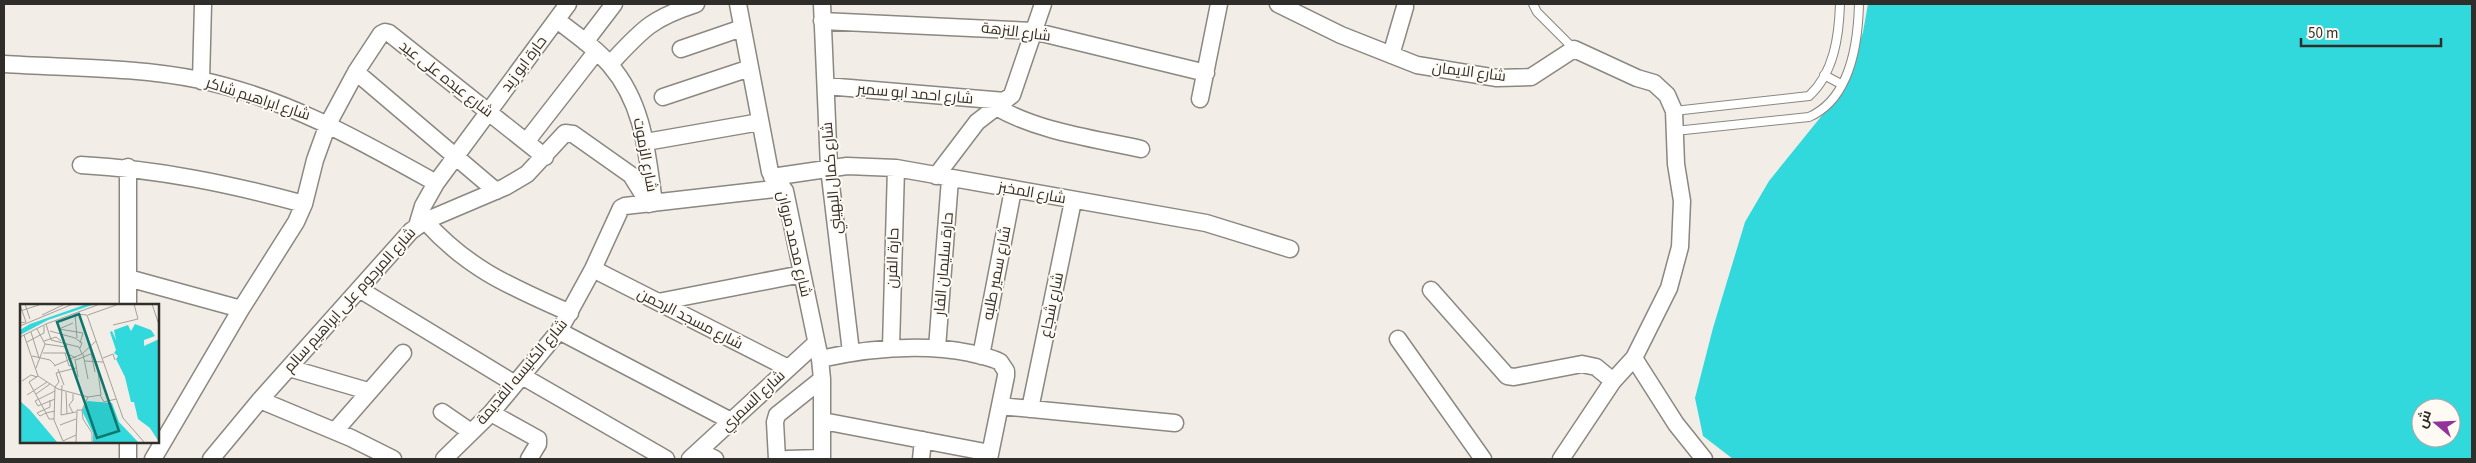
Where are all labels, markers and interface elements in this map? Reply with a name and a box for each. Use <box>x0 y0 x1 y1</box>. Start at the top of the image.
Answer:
scale bar <box>2301 15 2441 47</box>
street label: شارع النزهة <box>980 17 1052 47</box>
text: 50 m <box>2308 23 2338 44</box>
street label: حارة ابو زيد <box>496 32 552 96</box>
street label: شارع عبده على عيد <box>395 36 497 122</box>
street label: شارع الايمان <box>1431 57 1507 87</box>
street label: شارع ابراهيم شاكر <box>202 72 313 126</box>
street label: شارع احمد ابو سمير <box>855 78 974 110</box>
street label: شارع الزموت <box>628 116 662 194</box>
street label: شارع كمال البهيني <box>817 121 848 235</box>
street label: شارع المخبز <box>996 177 1067 209</box>
street label: شارع محمد مروان <box>772 189 816 299</box>
street label: حارة سليمان الفار <box>929 212 959 317</box>
street label: شارع المرحوم على ابراهيم سالم <box>279 223 421 377</box>
street label: شارع سمير طلبه <box>978 224 1016 322</box>
street label: حارة الفرن <box>881 227 905 289</box>
street label: شارع شجاع <box>1035 270 1069 340</box>
street label: شارع مسجد الرحمن <box>633 283 747 355</box>
inset map <box>20 304 159 443</box>
street label: شارع الكنيسه القديمة <box>472 315 572 429</box>
street label: شارع السمري <box>716 366 791 437</box>
north arrow <box>2411 398 2461 448</box>
text: ش <box>2412 407 2437 431</box>

